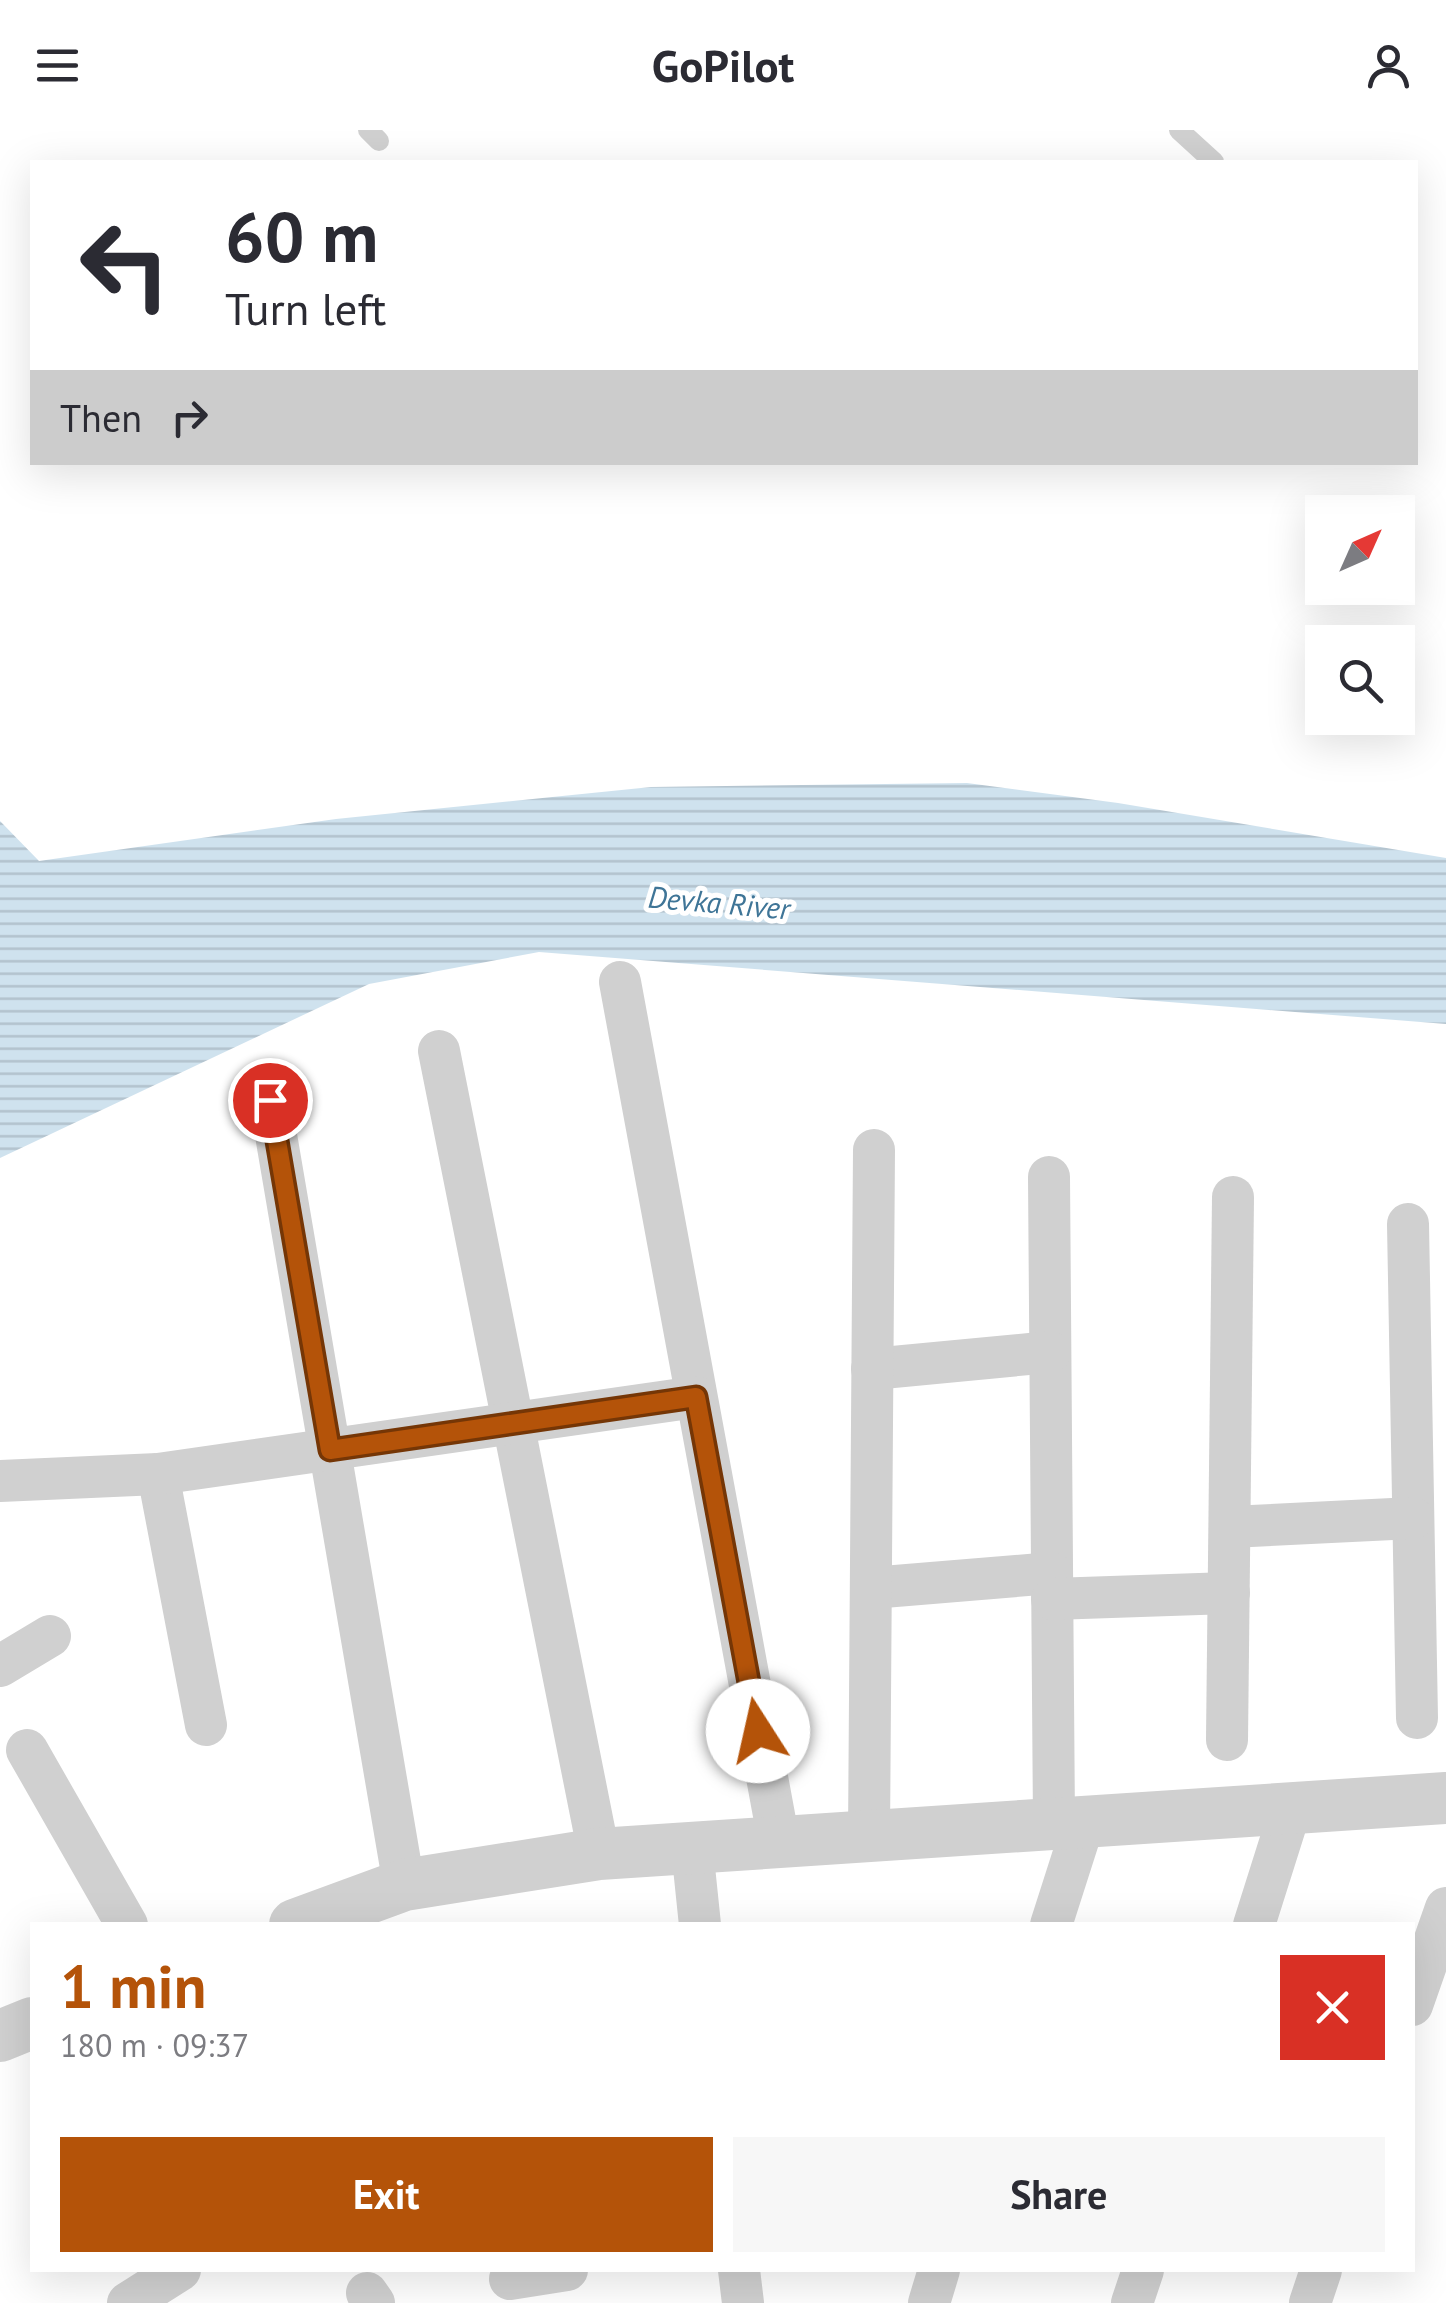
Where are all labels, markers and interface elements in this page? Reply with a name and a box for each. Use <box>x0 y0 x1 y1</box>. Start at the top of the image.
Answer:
text: GoPilot <box>652 36 794 94</box>
icon: menu <box>30 38 85 93</box>
icon: person <box>1361 38 1416 93</box>
text: 60 m <box>225 191 378 281</box>
icon: left <box>60 200 190 330</box>
text: Turn left <box>225 279 386 337</box>
icon: right <box>162 390 217 445</box>
text: Then <box>60 393 142 442</box>
north arrow <box>1305 495 1415 605</box>
map controls <box>1305 495 1415 735</box>
button: search <box>1305 625 1415 735</box>
water label: Devka River <box>646 876 794 928</box>
pin <box>228 1058 313 1143</box>
icon: arrive <box>243 1073 298 1128</box>
position arrow <box>706 1679 810 1783</box>
text: 1 min <box>60 1947 206 2025</box>
button: close <box>1280 1955 1385 2060</box>
text: 180 m · 09:37 <box>60 2024 249 2066</box>
button: Exit <box>60 2137 713 2252</box>
button: Share <box>733 2137 1385 2252</box>

